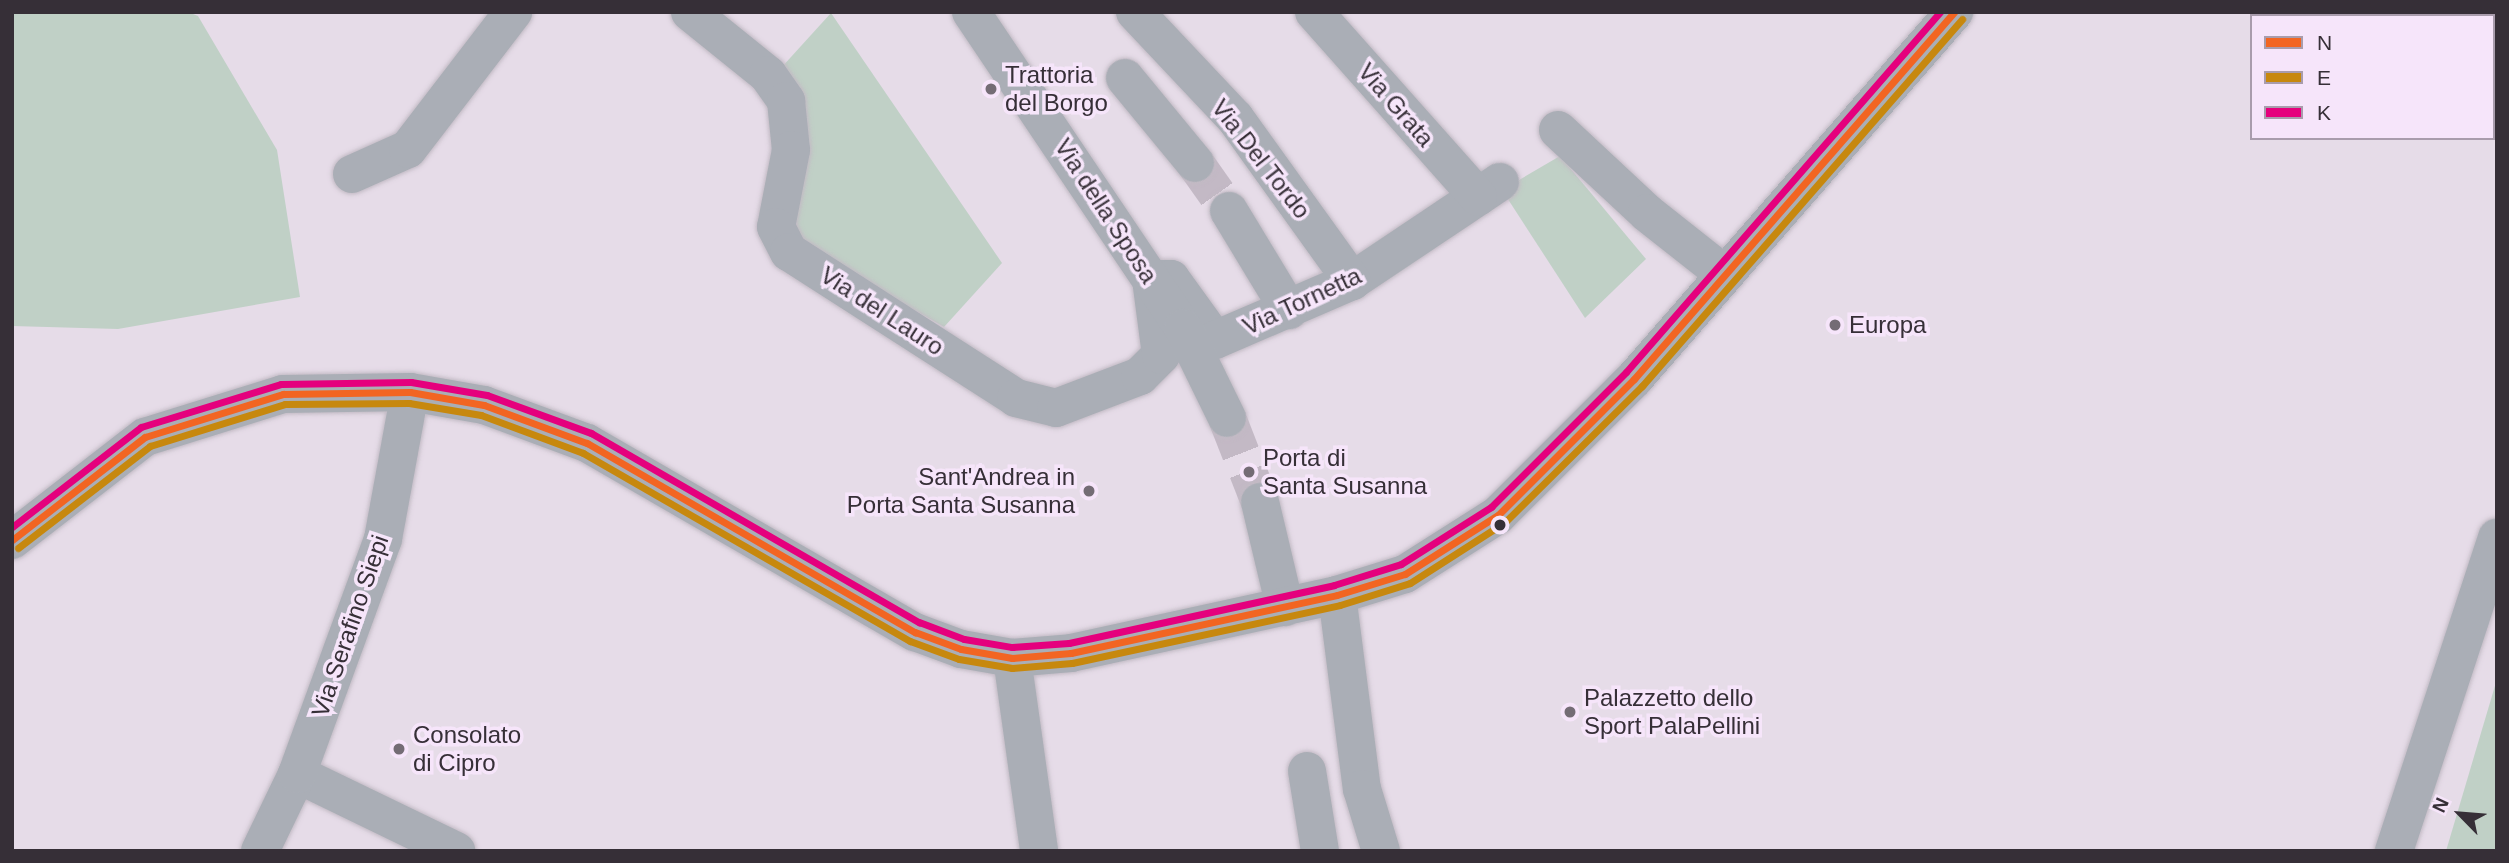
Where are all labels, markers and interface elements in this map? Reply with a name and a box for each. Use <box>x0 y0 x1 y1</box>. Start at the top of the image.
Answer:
legend <box>2250 14 2495 140</box>
text: N <box>2317 31 2332 54</box>
street label: Via Grata <box>1352 57 1440 153</box>
place label: Trattoria del Borgo <box>1005 61 1108 117</box>
text: E <box>2317 66 2331 89</box>
marker: Trattoria del Borgo <box>983 81 999 97</box>
street label: Via Del Tordo <box>1205 94 1317 224</box>
text: K <box>2317 101 2331 124</box>
street label: Via della Sposa <box>1049 133 1163 289</box>
street label: Via del Lauro <box>815 261 949 361</box>
street label: Via Tornetta <box>1238 261 1366 341</box>
place label: Europa <box>1849 311 1926 339</box>
marker: Europa <box>1827 317 1843 333</box>
place label: Porta di Santa Susanna <box>1263 444 1427 500</box>
place label: Sant'Andrea in Porta Santa Susanna <box>847 463 1075 519</box>
marker: Porta di Santa Susanna <box>1241 464 1257 480</box>
marker: Sant'Andrea in Porta Santa Susanna <box>1081 483 1097 499</box>
unlabelled marker <box>1493 518 1507 532</box>
street label: Via Serafino Siepi <box>305 531 395 721</box>
place label: Palazzetto dello Sport PalaPellini <box>1584 684 1760 740</box>
marker: Palazzetto dello Sport PalaPellini <box>1562 704 1578 720</box>
place label: Consolato di Cipro <box>413 721 521 777</box>
marker: Consolato di Cipro <box>391 741 407 757</box>
north arrow <box>2425 779 2495 849</box>
text: N <box>2428 794 2453 816</box>

